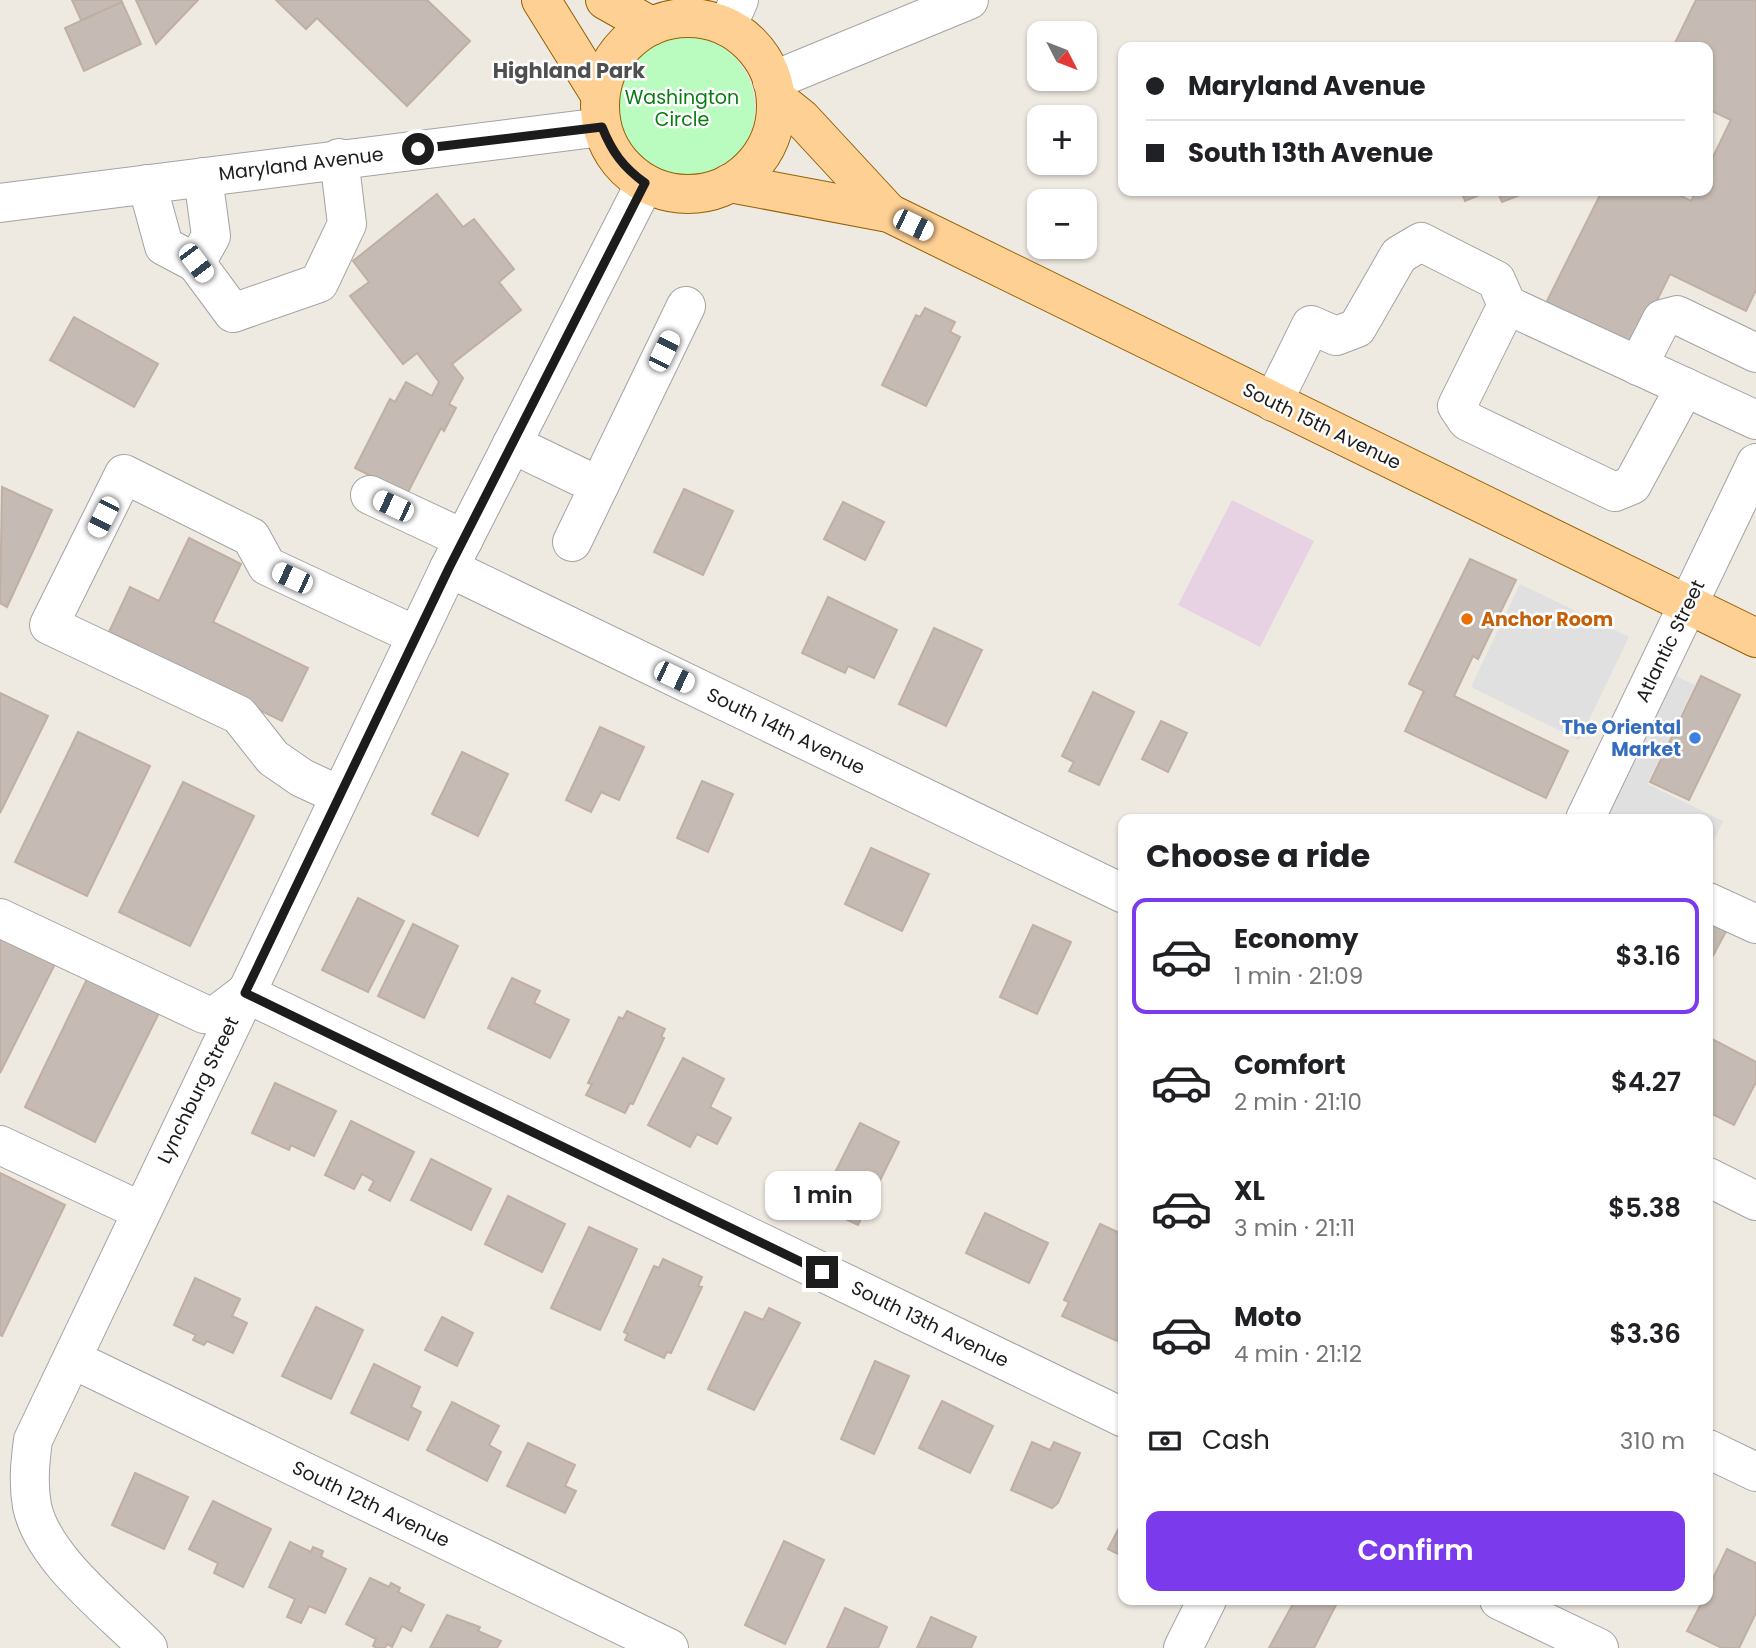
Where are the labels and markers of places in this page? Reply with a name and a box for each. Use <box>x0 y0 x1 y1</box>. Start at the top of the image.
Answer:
place label: Anchor Room <box>1481 606 1613 633</box>
marker: Anchor Room <box>1459 611 1475 627</box>
place label: The Oriental Market <box>1562 714 1681 763</box>
marker: The Oriental Market <box>1687 730 1703 746</box>

